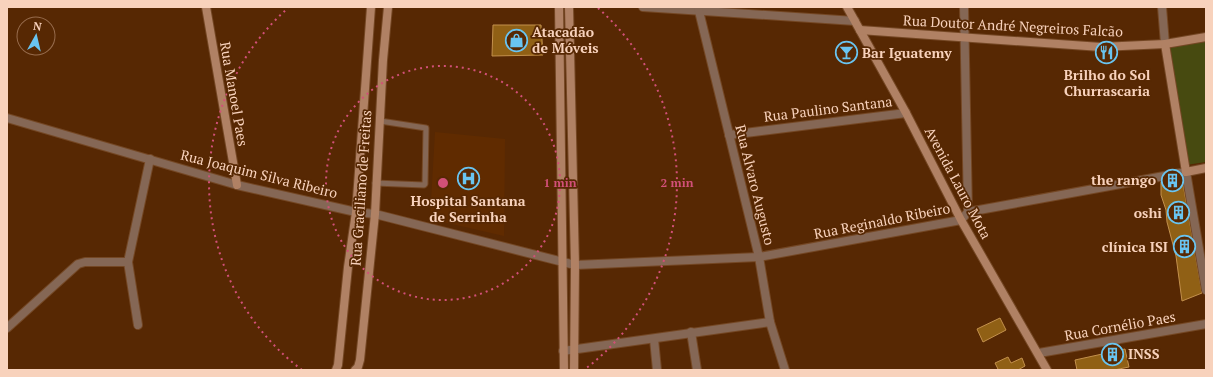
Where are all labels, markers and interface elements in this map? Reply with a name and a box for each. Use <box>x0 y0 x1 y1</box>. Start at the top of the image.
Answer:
street label: Rua Doutor André Negreiros Falcão <box>903 10 1124 41</box>
north arrow <box>16 16 56 56</box>
text: N <box>32 19 43 34</box>
place label: Atacadão de Móveis <box>532 22 599 57</box>
shop icon: Atacadão de Móveis <box>504 27 530 53</box>
street label: Rua Manoel Paes <box>216 40 253 148</box>
bar icon: Bar Iguatemy <box>834 40 860 66</box>
restaurant icon: Brilho do Sol Churrascaria <box>1094 40 1120 66</box>
place label: Bar Iguatemy <box>862 43 952 62</box>
place label: Brilho do Sol Churrascaria <box>1064 65 1151 100</box>
street label: Rua Paulino Santana <box>763 91 893 126</box>
street label: Rua Graciliano de Freitas <box>346 109 375 266</box>
street label: Rua Alvaro Augusto <box>731 123 780 247</box>
street label: Avenida Lauro Mota <box>921 123 996 242</box>
street label: Rua Joaquim Silva Ribeiro <box>179 145 340 202</box>
hospital icon: Hospital Santana de Serrinha <box>455 166 481 192</box>
building icon: the rango <box>1159 167 1185 193</box>
place label: the rango <box>1091 170 1156 189</box>
text: 1 min <box>544 175 577 190</box>
text: 2 min <box>661 175 694 190</box>
centre of rings <box>436 176 450 190</box>
place label: Hospital Santana de Serrinha <box>410 191 526 226</box>
street label: Rua Reginaldo Ribeiro <box>812 198 952 243</box>
building icon: oshi <box>1165 200 1191 226</box>
place label: oshi <box>1134 203 1162 222</box>
building icon: clínica ISI <box>1171 234 1197 260</box>
place label: clínica ISI <box>1102 237 1168 256</box>
street label: Rua Cornélio Paes <box>1063 306 1177 345</box>
building icon: INSS <box>1100 341 1126 367</box>
place label: INSS <box>1128 344 1160 363</box>

